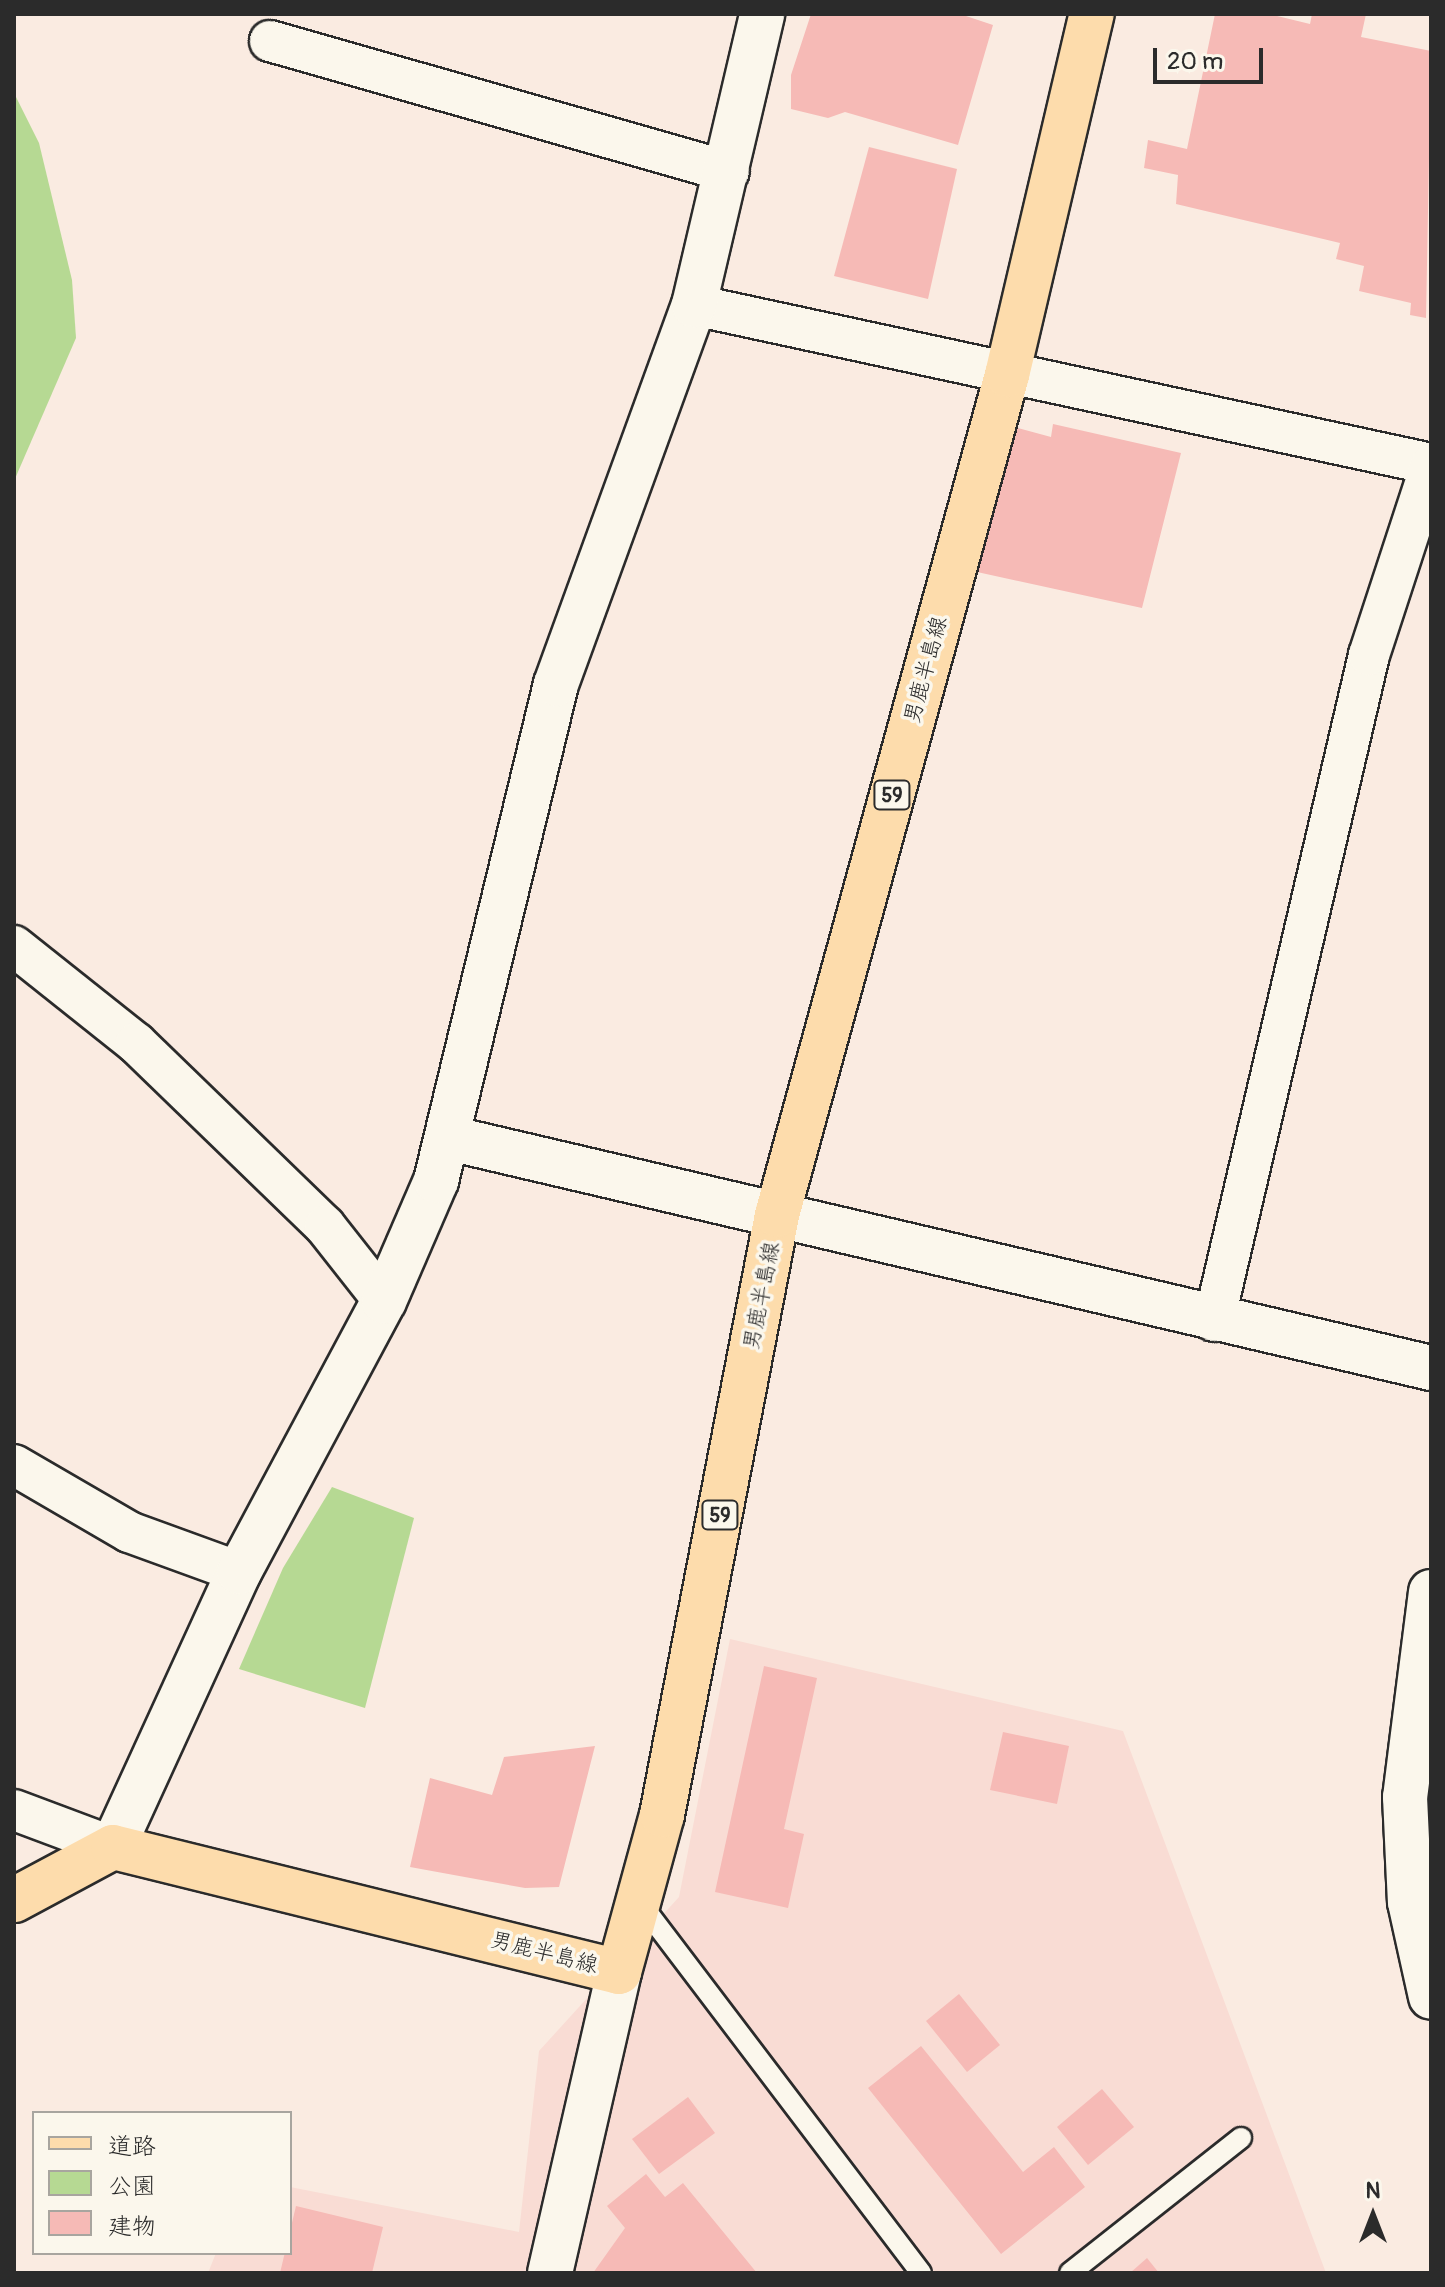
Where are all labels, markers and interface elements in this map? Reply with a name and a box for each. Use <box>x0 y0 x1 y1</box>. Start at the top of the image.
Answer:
scale bar <box>1157 32 1267 82</box>
text: 20 m <box>1167 47 1223 76</box>
street label: 男鹿半島線 <box>899 613 953 727</box>
road number: 59 <box>872 779 912 811</box>
street label: 男鹿半島線 <box>739 1239 785 1353</box>
road number: 59 <box>700 1499 740 1531</box>
street label: 男鹿半島線 <box>487 1927 601 1979</box>
legend <box>32 2111 292 2255</box>
text: 道路 <box>108 2132 156 2161</box>
text: 公園 <box>108 2172 156 2201</box>
north arrow <box>1333 2175 1413 2255</box>
text: N <box>1366 2177 1380 2205</box>
text: 建物 <box>108 2212 156 2241</box>

